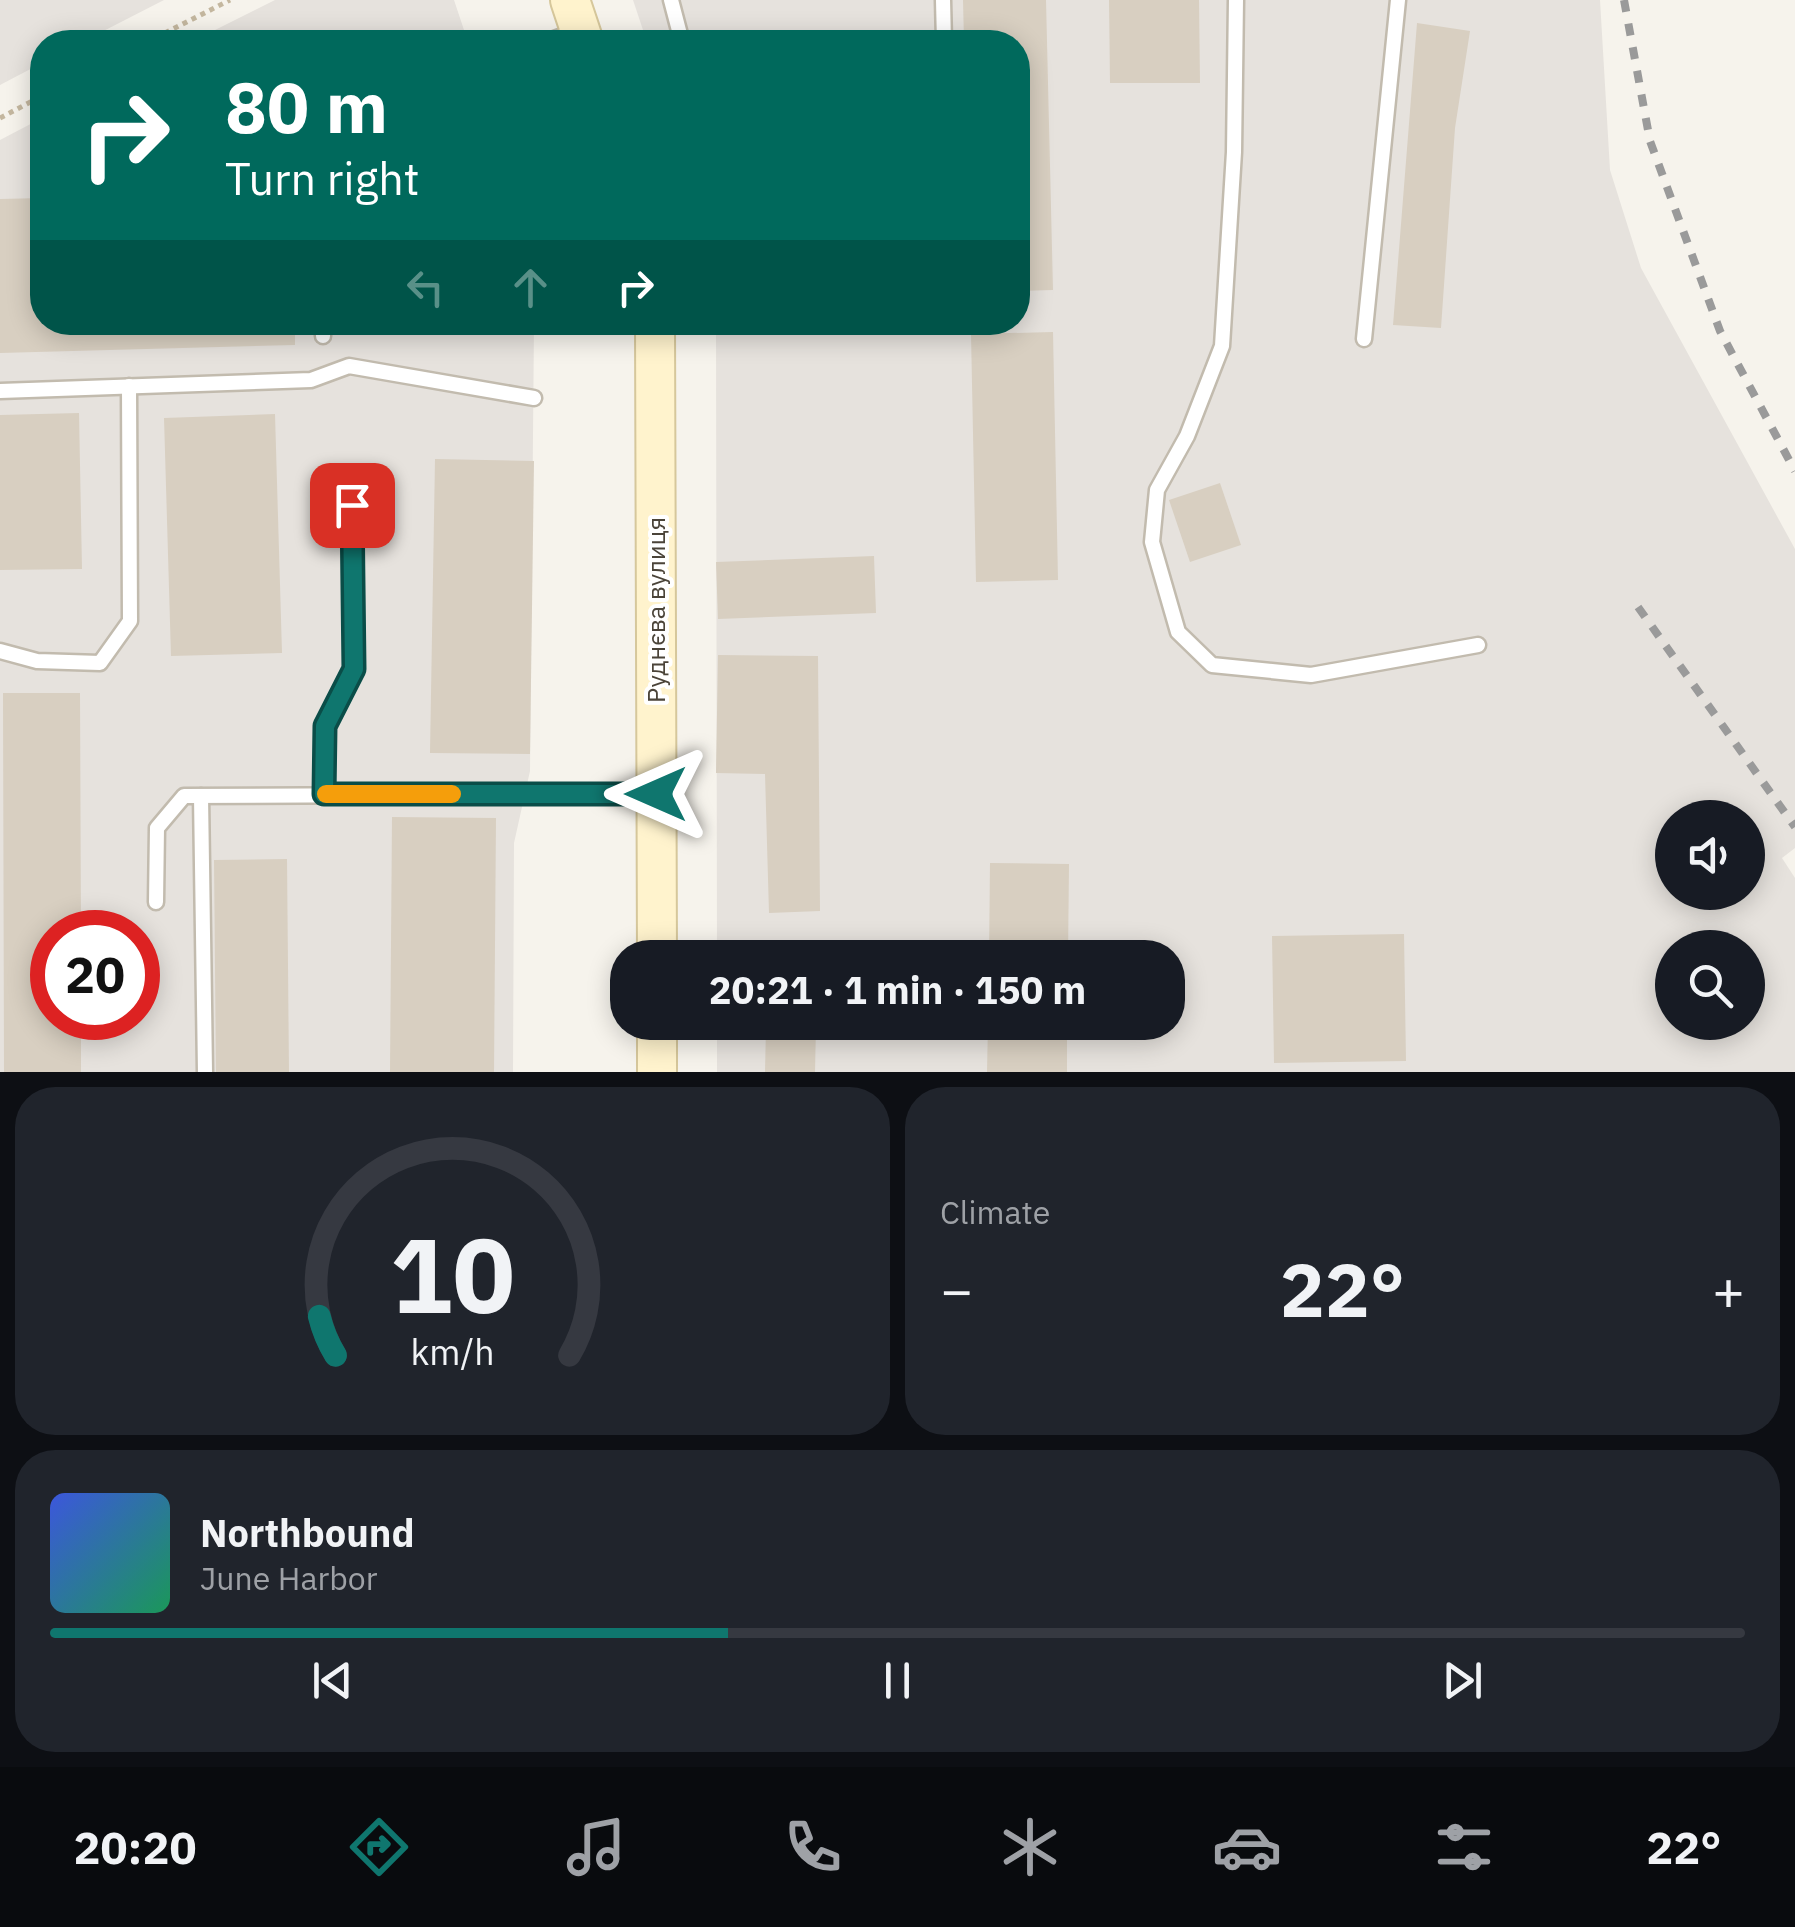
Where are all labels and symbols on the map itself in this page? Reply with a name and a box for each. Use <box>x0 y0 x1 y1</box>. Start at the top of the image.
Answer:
pin <box>310 463 395 548</box>
street label: Руднєва вулиця <box>639 517 672 703</box>
position arrow <box>604 742 708 846</box>
speed limit sign: 20 <box>30 910 160 1040</box>

